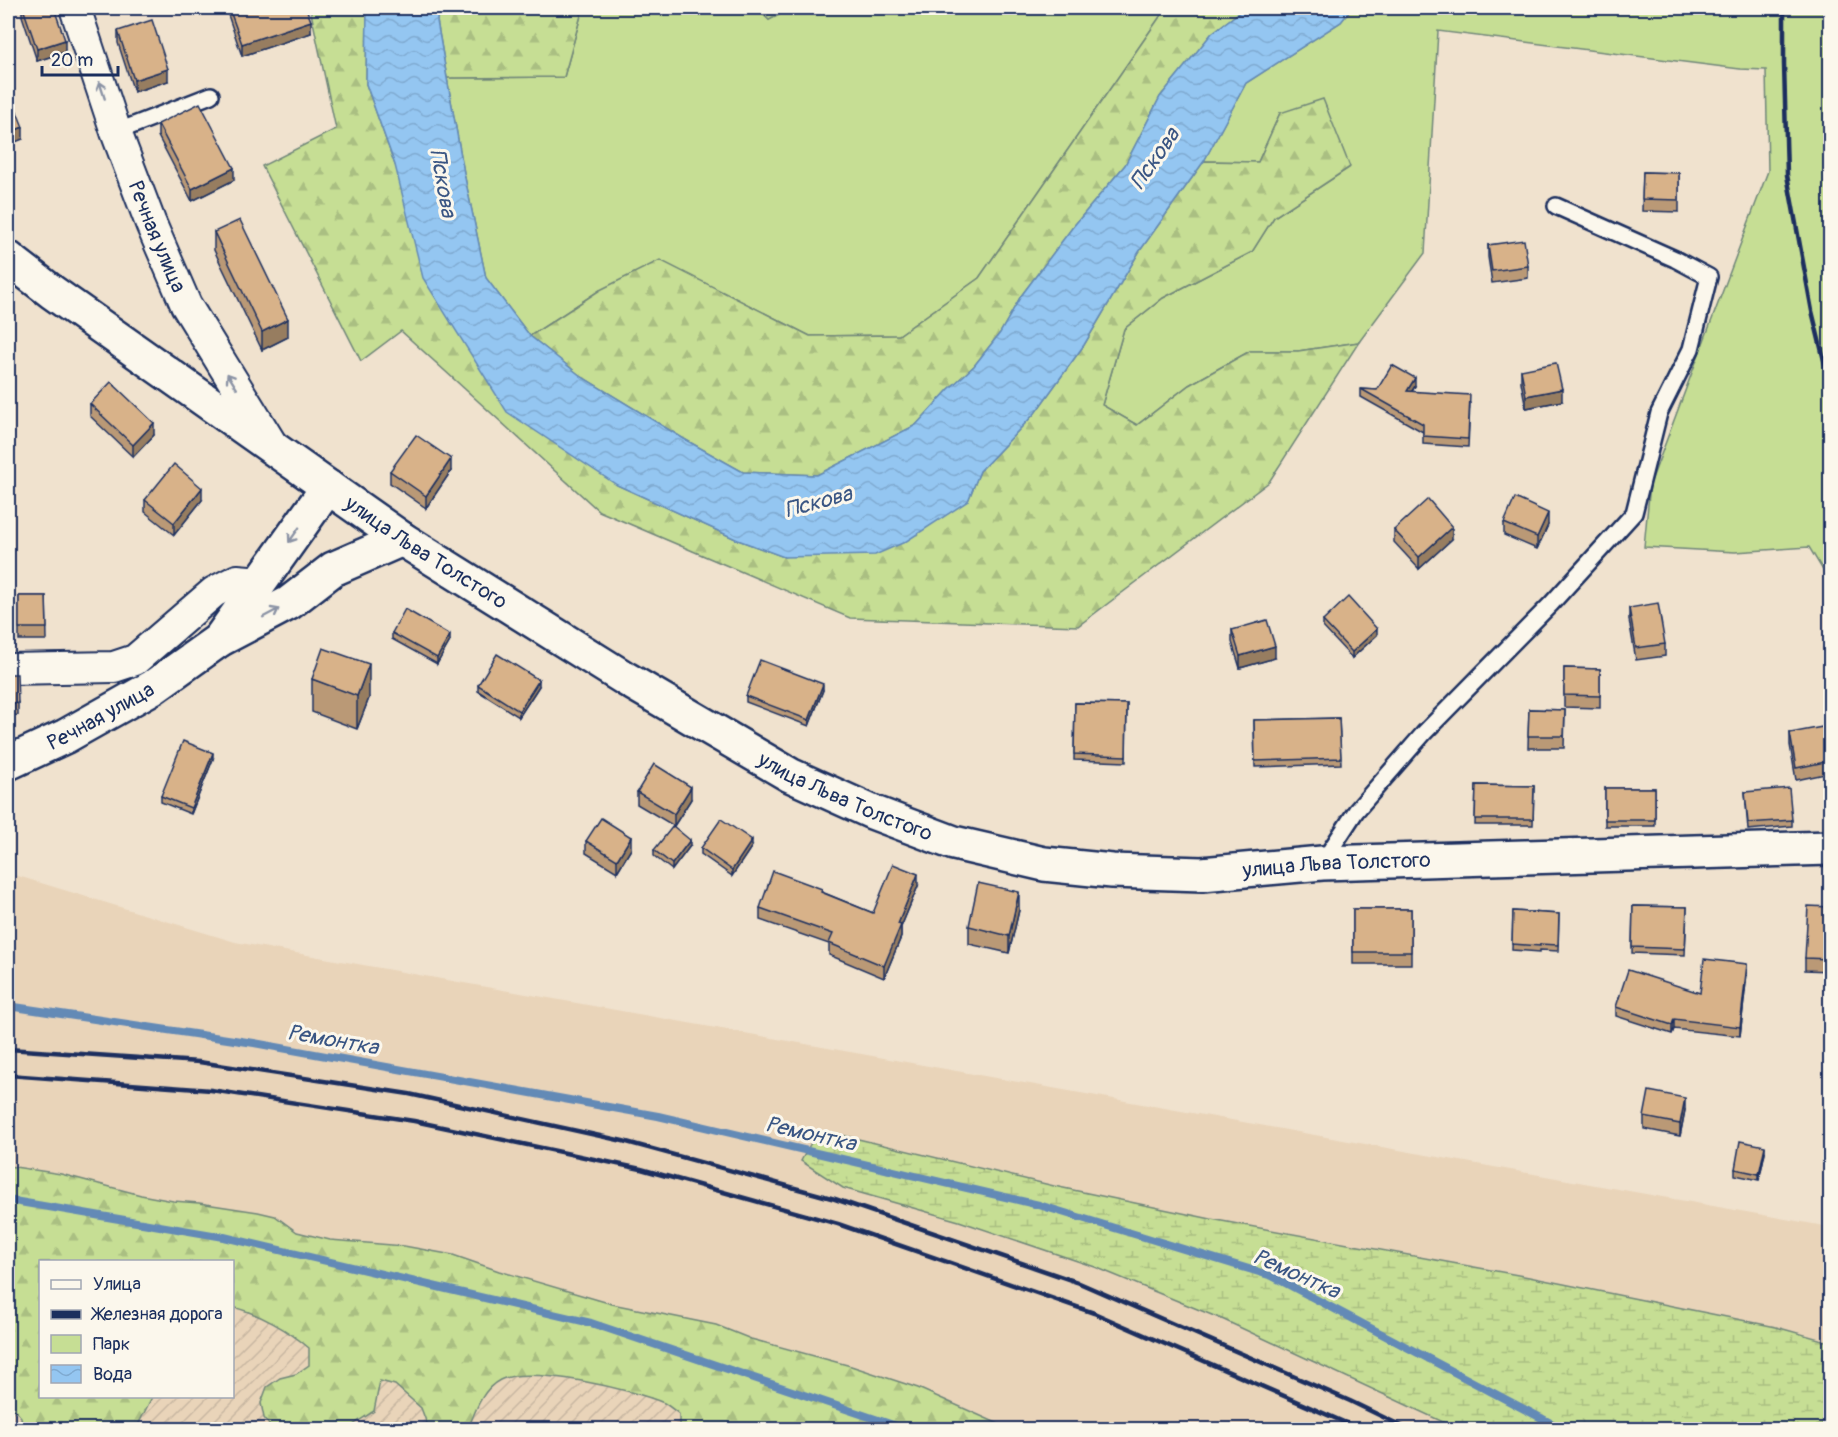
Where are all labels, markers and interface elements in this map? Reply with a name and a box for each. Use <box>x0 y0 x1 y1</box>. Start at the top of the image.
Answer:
scale bar <box>42 39 118 77</box>
text: 20 m <box>51 49 93 72</box>
one-way arrow <box>96 81 107 100</box>
water label: Пскова <box>1124 121 1187 195</box>
water label: Пскова <box>423 147 463 221</box>
street label: Речная улица <box>122 177 192 297</box>
one-way arrow <box>226 373 238 390</box>
water label: Пскова <box>781 479 857 524</box>
street label: улица Льва Толстого <box>339 490 512 615</box>
one-way arrow <box>288 526 301 542</box>
one-way arrow <box>262 606 280 618</box>
street label: Речная улица <box>43 676 159 757</box>
street label: улица Льва Толстого <box>752 746 936 848</box>
street label: улица Льва Толстого <box>1241 847 1431 884</box>
water label: Ремонтка <box>285 1018 382 1062</box>
water label: Ремонтка <box>763 1110 860 1158</box>
water label: Ремонтка <box>1249 1242 1346 1306</box>
legend <box>39 1260 234 1398</box>
text: Улица <box>93 1273 141 1296</box>
text: Железная дорога <box>90 1303 223 1326</box>
text: Парк <box>93 1333 130 1356</box>
text: Вода <box>93 1363 132 1386</box>

